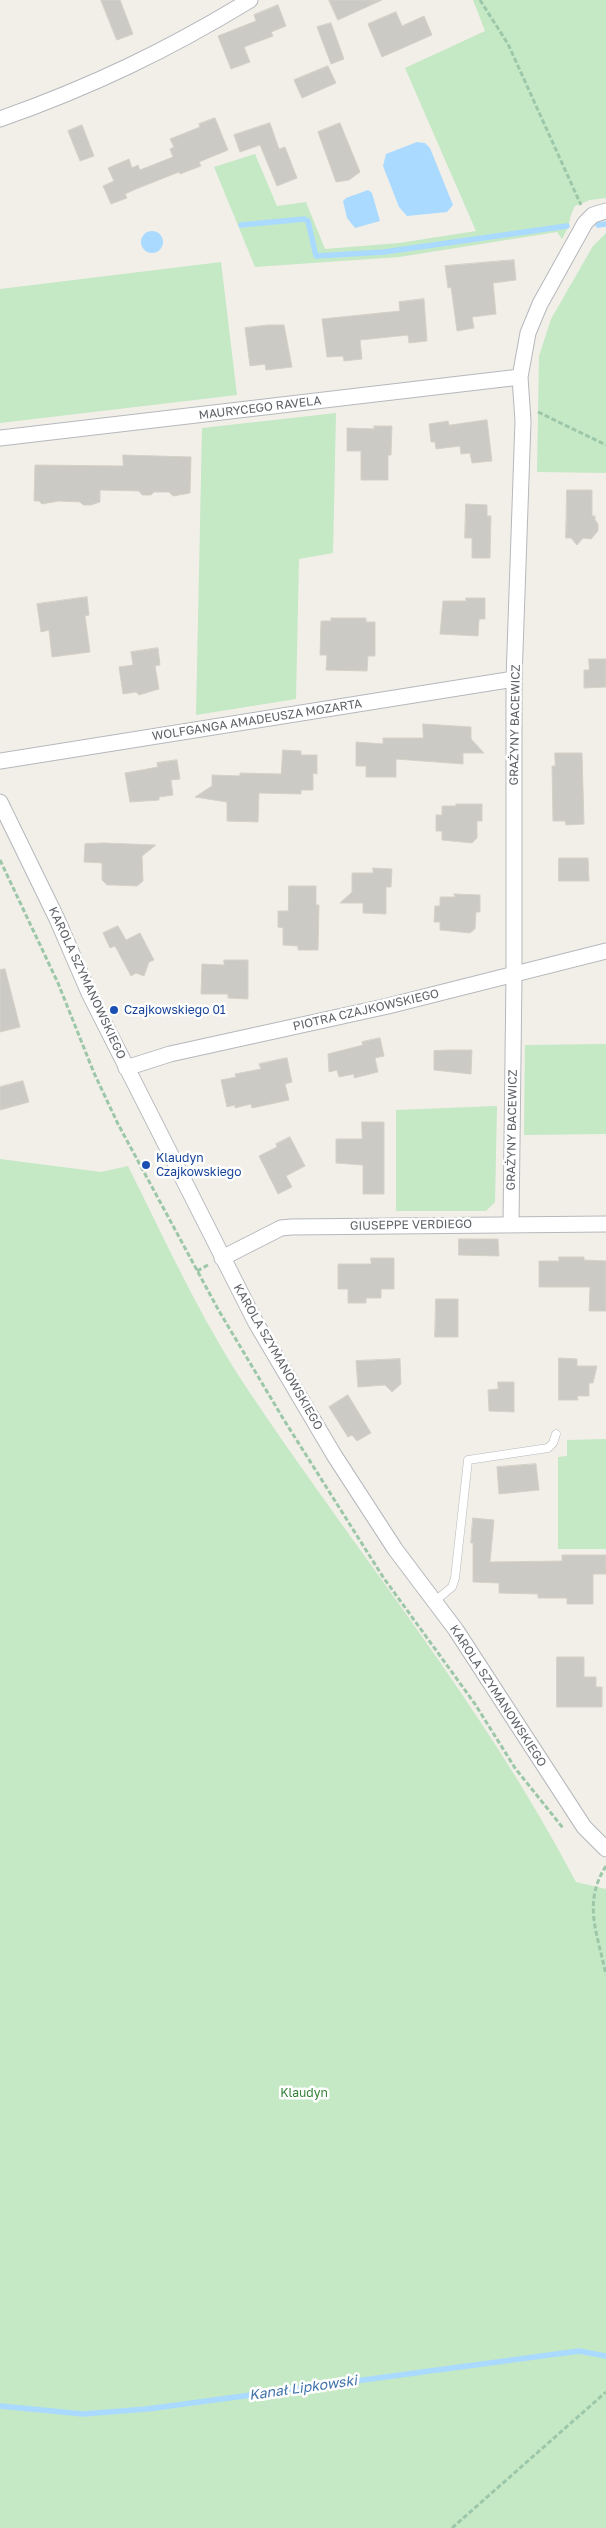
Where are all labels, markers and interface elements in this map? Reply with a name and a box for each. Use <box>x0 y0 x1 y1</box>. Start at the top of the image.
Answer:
street label: MAURYCEGO RAVELA <box>198 393 322 423</box>
street label: GRAŻYNY BACEWICZ <box>507 664 523 786</box>
street label: WOLFGANGA AMADEUSZA MOZARTA <box>151 696 363 744</box>
street label: KAROLA SZYMANOWSKIEGO <box>45 905 129 1061</box>
street label: PIOTRA CZAJKOWSKIEGO <box>292 986 440 1034</box>
place label: Czajkowskiego 01 <box>124 1003 226 1017</box>
marker: Czajkowskiego 01 <box>108 1004 120 1016</box>
street label: GRAŻYNY BACEWICZ <box>504 1069 520 1191</box>
place label: Klaudyn Czajkowskiego <box>156 1151 241 1179</box>
marker: Klaudyn Czajkowskiego <box>140 1159 152 1171</box>
street label: GIUSEPPE VERDIEGO <box>350 1217 472 1233</box>
street label: KAROLA SZYMANOWSKIEGO <box>230 1281 326 1433</box>
street label: KAROLA SZYMANOWSKIEGO <box>447 1622 549 1770</box>
park label: Klaudyn <box>280 2086 328 2100</box>
water label: Kanał Lipkowski <box>248 2372 358 2404</box>

